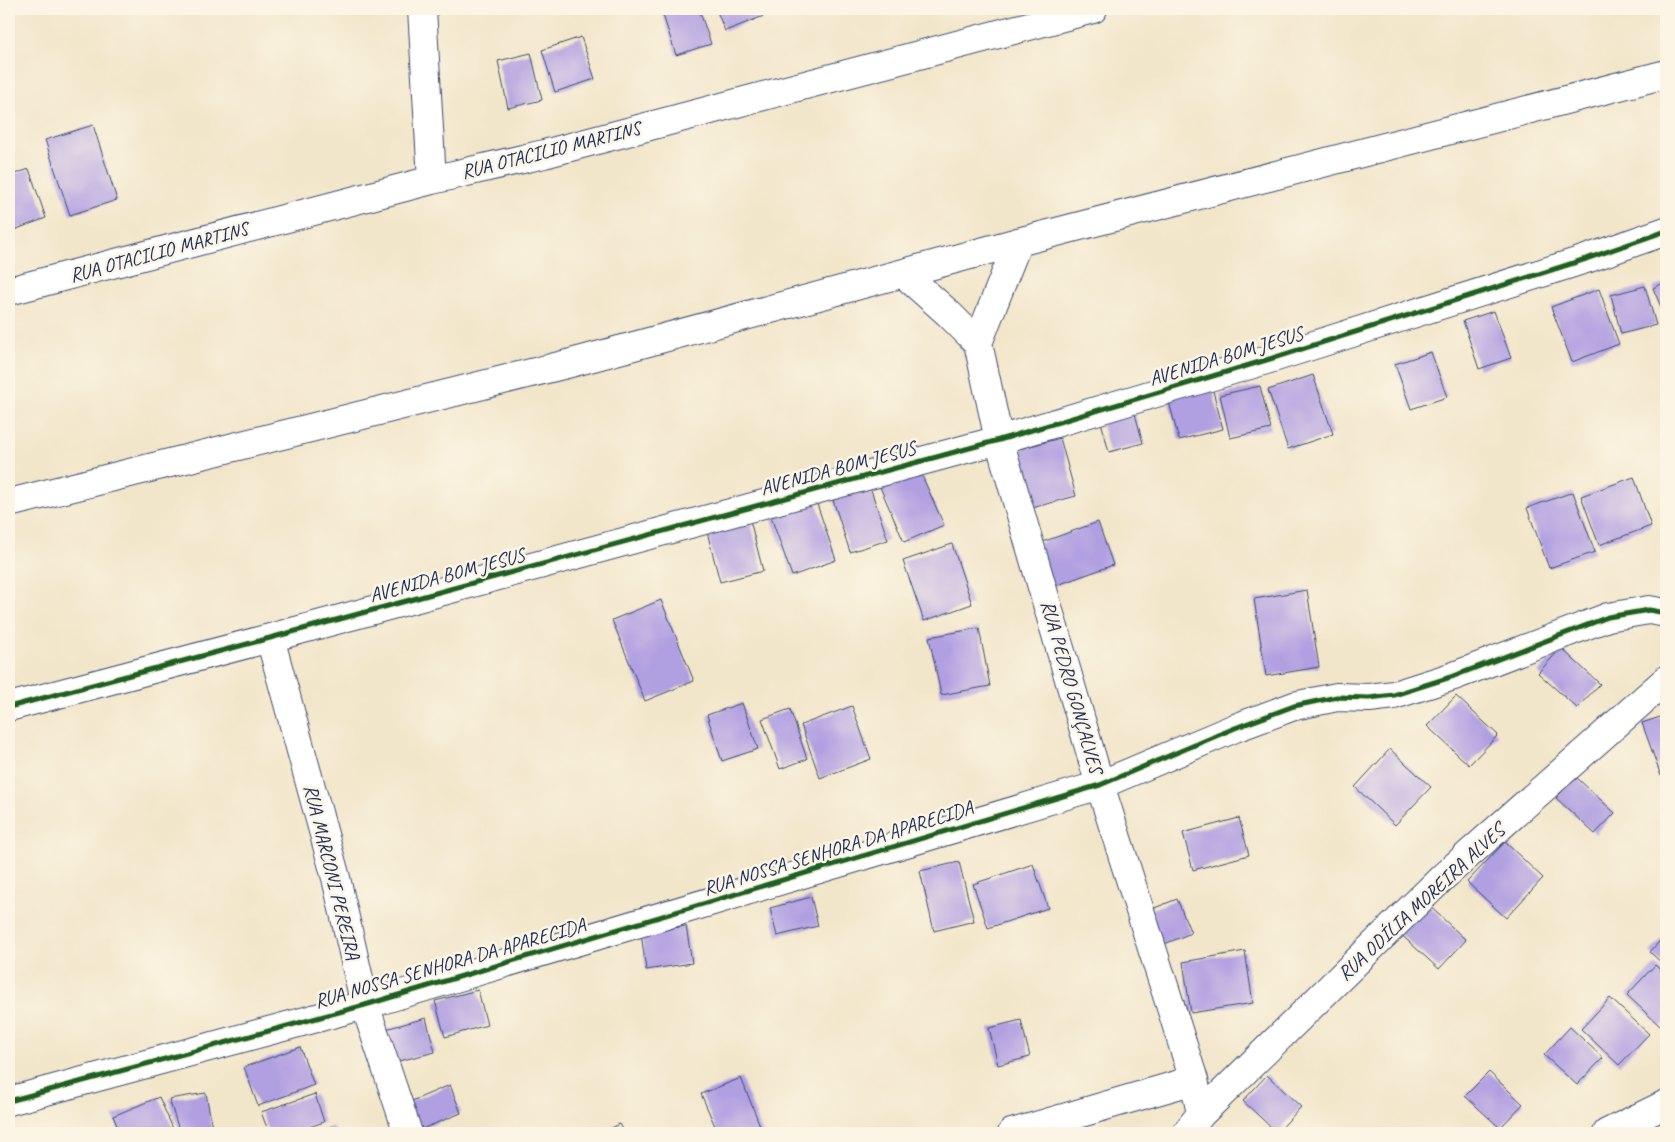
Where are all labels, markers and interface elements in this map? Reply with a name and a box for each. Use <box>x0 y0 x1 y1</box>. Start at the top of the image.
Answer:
street label: RUA OTACILIO MARTINS <box>459 115 646 184</box>
street label: RUA OTACILIO MARTINS <box>67 215 254 288</box>
street label: AVENIDA BOM JESUS <box>1146 320 1308 391</box>
street label: AVENIDA BOM JESUS <box>758 435 921 501</box>
street label: AVENIDA BOM JESUS <box>367 542 530 608</box>
street label: RUA PEDRO GONÇALVES <box>1035 597 1110 780</box>
street label: RUA MARCONI PEREIRA <box>298 782 366 963</box>
street label: RUA NOSSA SENHORA DA APARECIDA <box>700 795 977 901</box>
street label: RUA ODÍLIA MOREIRA ALVES <box>1332 815 1513 986</box>
street label: RUA NOSSA SENHORA DA APARECIDA <box>312 912 589 1014</box>

